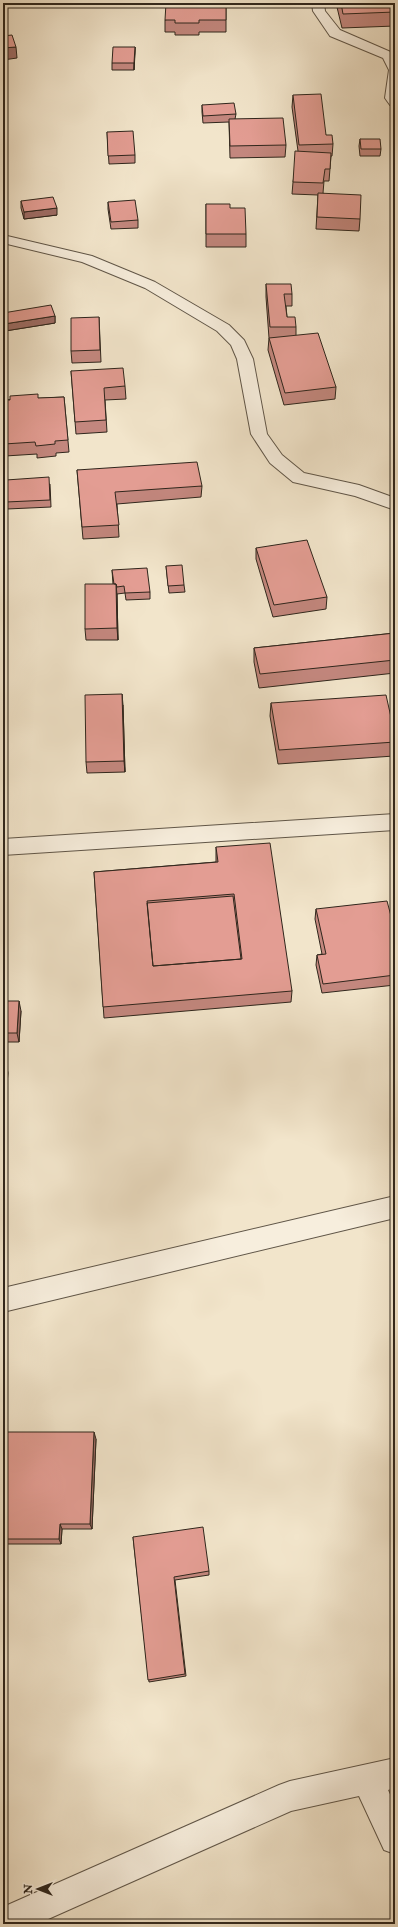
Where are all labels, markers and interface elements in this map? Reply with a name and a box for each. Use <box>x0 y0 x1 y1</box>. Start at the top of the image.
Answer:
north arrow <box>18 1869 58 1909</box>
text: N <box>22 1883 35 1895</box>

